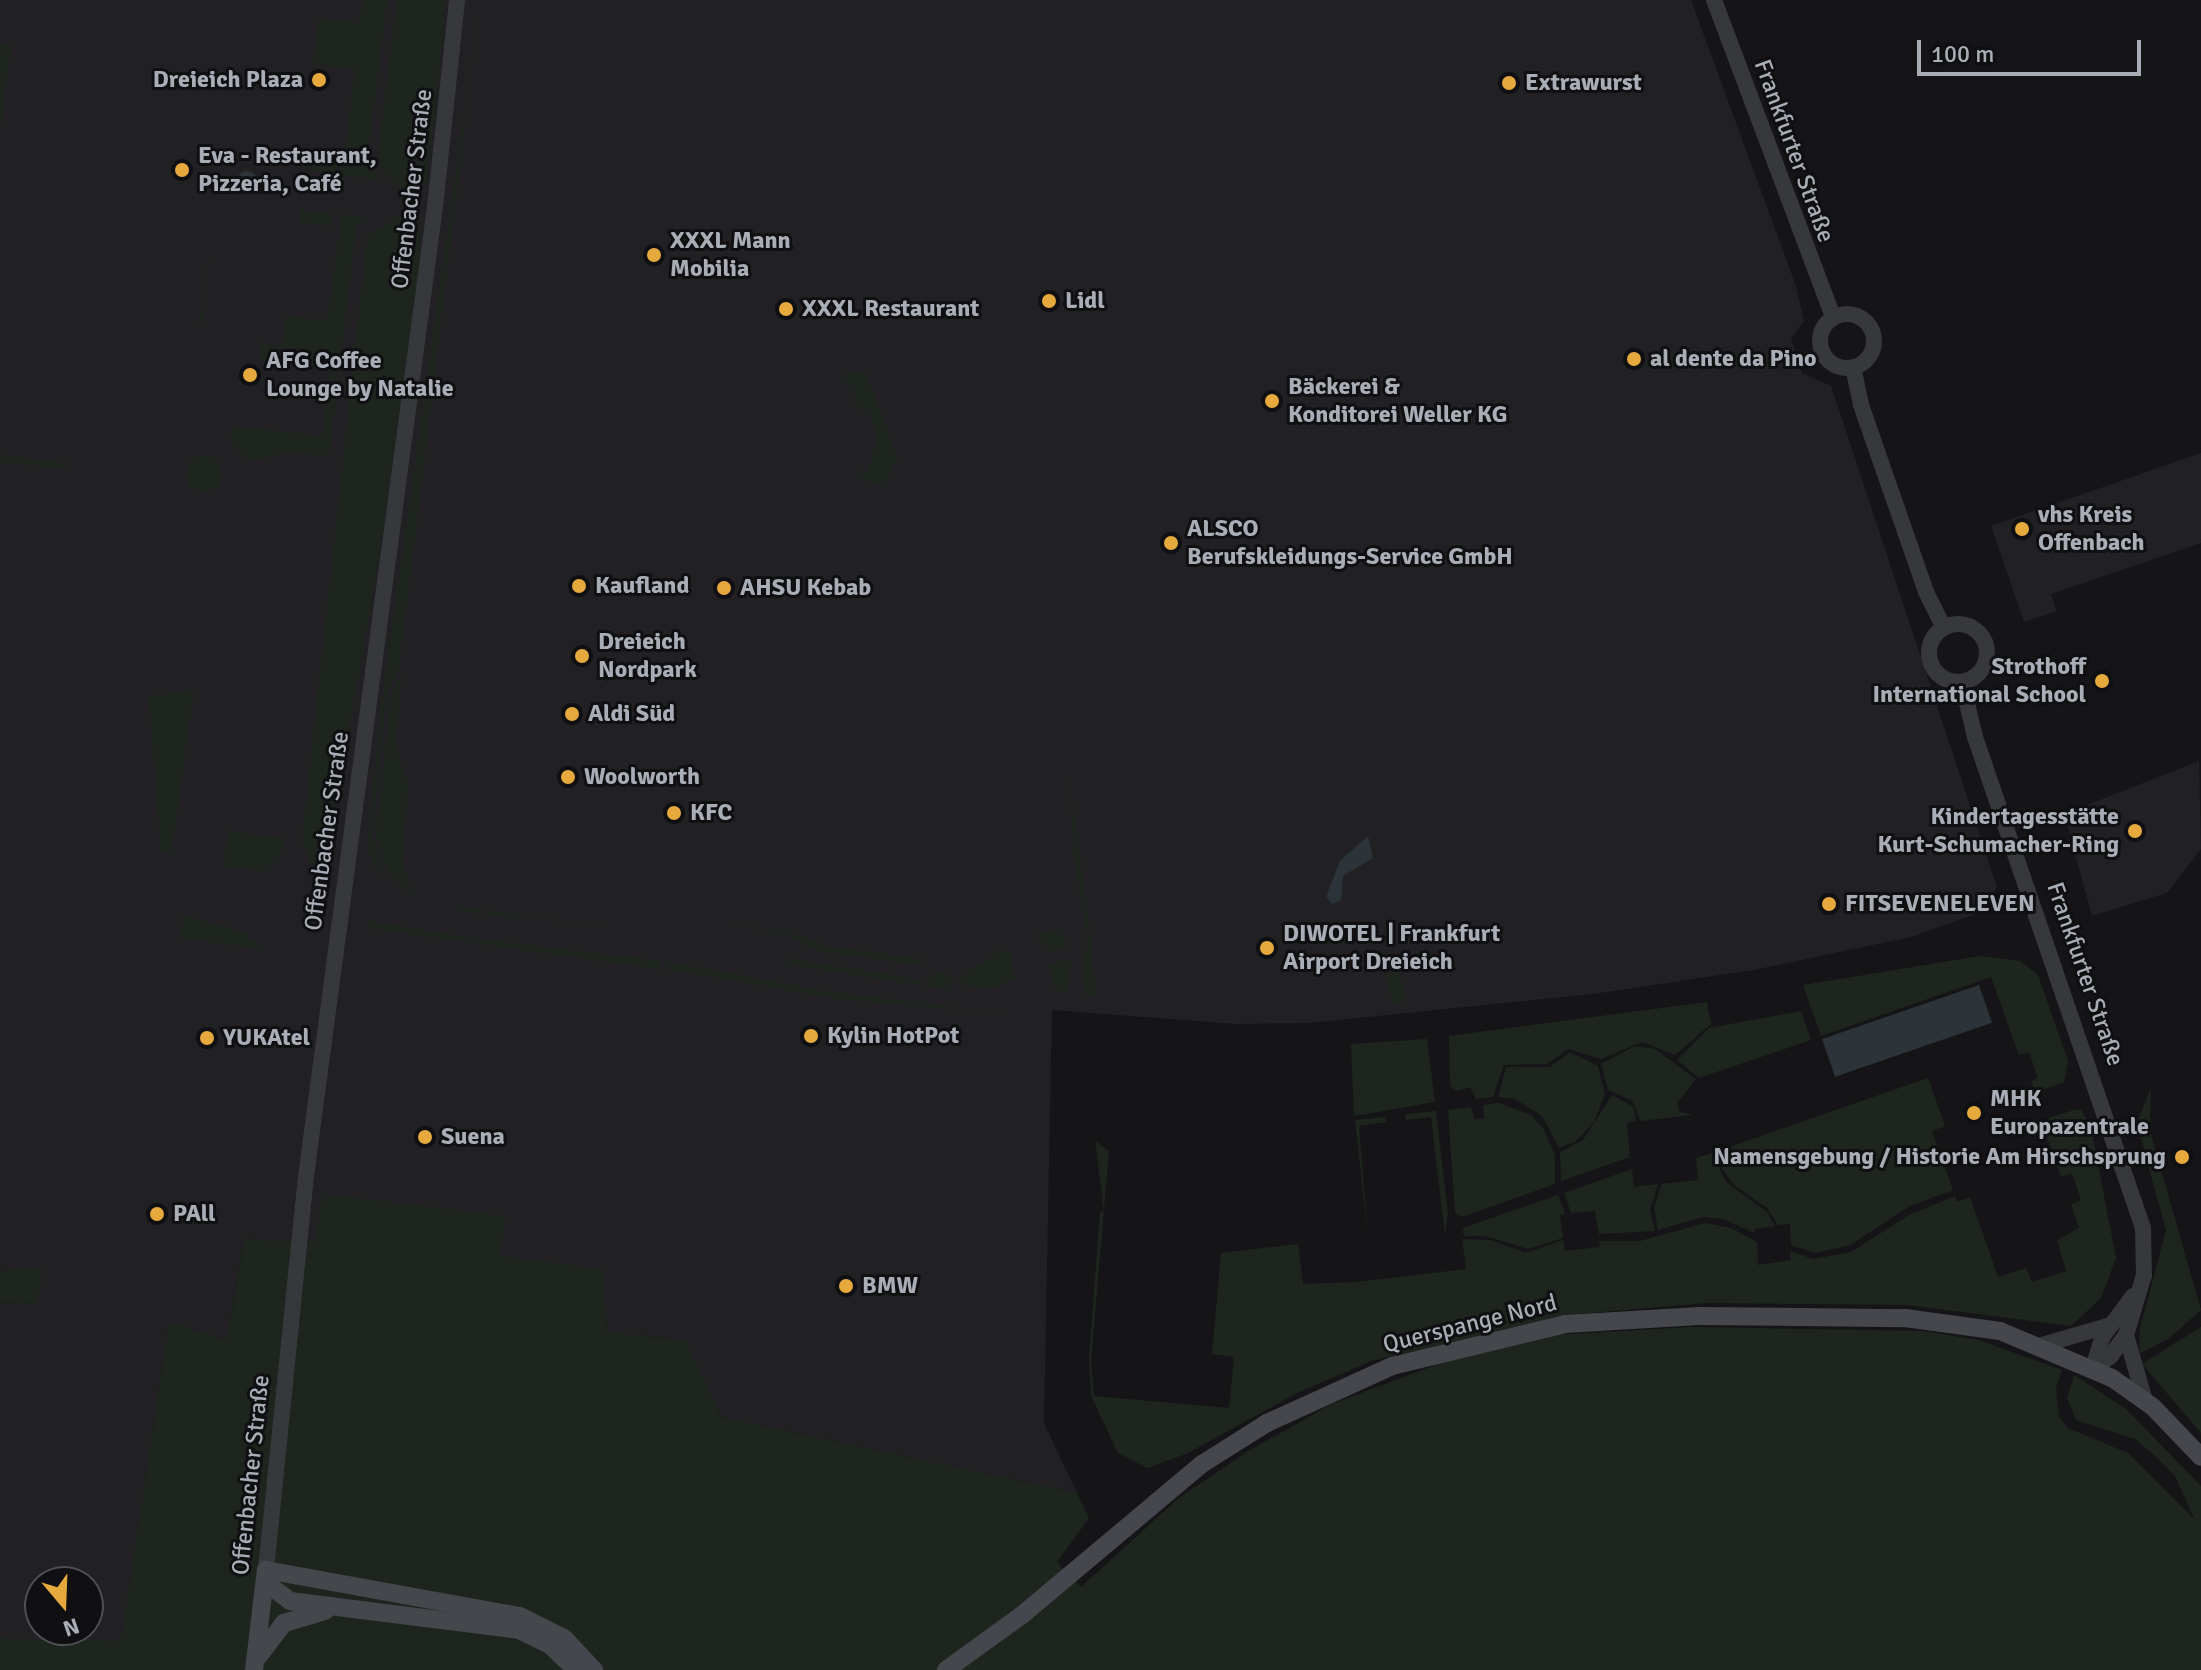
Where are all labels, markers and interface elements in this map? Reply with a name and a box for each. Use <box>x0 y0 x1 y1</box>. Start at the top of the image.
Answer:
scale bar <box>1921 24 2145 74</box>
text: 100 m <box>1931 39 1994 69</box>
street label: Frankfurter Straße <box>1748 56 1840 246</box>
place label: Dreieich Plaza <box>153 66 303 94</box>
place label: Extrawurst <box>1525 69 1642 97</box>
marker: Dreieich Plaza <box>310 71 328 89</box>
marker: Extrawurst <box>1500 74 1518 92</box>
street label: Offenbacher Straße <box>385 88 439 290</box>
place label: Eva - Restaurant, Pizzeria, Café <box>198 142 377 198</box>
marker: Eva - Restaurant, Pizzeria, Café <box>173 161 191 179</box>
place label: XXXL Mann Mobilia <box>670 227 791 283</box>
marker: XXXL Mann Mobilia <box>645 246 663 264</box>
place label: Lidl <box>1065 287 1105 315</box>
marker: Lidl <box>1040 292 1058 310</box>
place label: XXXL Restaurant <box>802 295 979 323</box>
marker: XXXL Restaurant <box>777 300 795 318</box>
place label: al dente da Pino <box>1650 345 1817 373</box>
place label: AFG Coffee Lounge by Natalie <box>266 347 454 403</box>
marker: al dente da Pino <box>1625 350 1643 368</box>
marker: AFG Coffee Lounge by Natalie <box>241 366 259 384</box>
place label: Bäckerei & Konditorei Weller KG <box>1288 373 1507 429</box>
marker: Bäckerei & Konditorei Weller KG <box>1263 392 1281 410</box>
place label: vhs Kreis Offenbach <box>2038 501 2145 557</box>
place label: ALSCO Berufskleidungs-Service GmbH <box>1187 515 1513 571</box>
marker: vhs Kreis Offenbach <box>2013 520 2031 538</box>
marker: ALSCO Berufskleidungs-Service GmbH <box>1162 534 1180 552</box>
place label: Kaufland <box>595 572 689 600</box>
place label: AHSU Kebab <box>740 574 871 602</box>
marker: Kaufland <box>570 577 588 595</box>
marker: AHSU Kebab <box>715 579 733 597</box>
place label: Dreieich Nordpark <box>598 628 697 684</box>
marker: Dreieich Nordpark <box>573 647 591 665</box>
place label: Strothoff International School <box>1873 653 2086 709</box>
marker: Strothoff International School <box>2093 672 2111 690</box>
place label: Aldi Süd <box>588 700 675 728</box>
marker: Aldi Süd <box>563 705 581 723</box>
street label: Offenbacher Straße <box>299 729 355 933</box>
place label: Woolworth <box>584 763 700 791</box>
marker: Woolworth <box>559 768 577 786</box>
place label: KFC <box>690 799 732 827</box>
place label: Kindertagesstätte Kurt-Schumacher-Ring <box>1878 803 2119 859</box>
marker: KFC <box>665 804 683 822</box>
marker: Kindertagesstätte Kurt-Schumacher-Ring <box>2126 822 2144 840</box>
street label: Frankfurter Straße <box>2040 878 2130 1070</box>
place label: FITSEVENELEVEN <box>1845 890 2035 918</box>
marker: FITSEVENELEVEN <box>1820 895 1838 913</box>
place label: DIWOTEL | Frankfurt Airport Dreieich <box>1283 920 1500 976</box>
marker: DIWOTEL | Frankfurt Airport Dreieich <box>1258 939 1276 957</box>
place label: Kylin HotPot <box>827 1022 959 1050</box>
place label: YUKAtel <box>223 1024 310 1052</box>
marker: Kylin HotPot <box>802 1027 820 1045</box>
marker: YUKAtel <box>198 1029 216 1047</box>
place label: MHK Europazentrale <box>1990 1085 2149 1141</box>
marker: MHK Europazentrale <box>1965 1104 1983 1122</box>
place label: Suena <box>441 1123 505 1151</box>
marker: Suena <box>416 1128 434 1146</box>
place label: Namensgebung / Historie Am Hirschsprung <box>1713 1143 2166 1171</box>
marker: Namensgebung / Historie Am Hirschsprung <box>2173 1148 2191 1166</box>
place label: PAll <box>173 1200 216 1228</box>
marker: PAll <box>148 1205 166 1223</box>
place label: BMW <box>862 1272 918 1300</box>
marker: BMW <box>837 1277 855 1295</box>
street label: Querspange Nord <box>1380 1288 1560 1360</box>
street label: Offenbacher Straße <box>226 1374 276 1576</box>
north arrow <box>24 1566 104 1646</box>
text: N <box>60 1612 83 1643</box>

